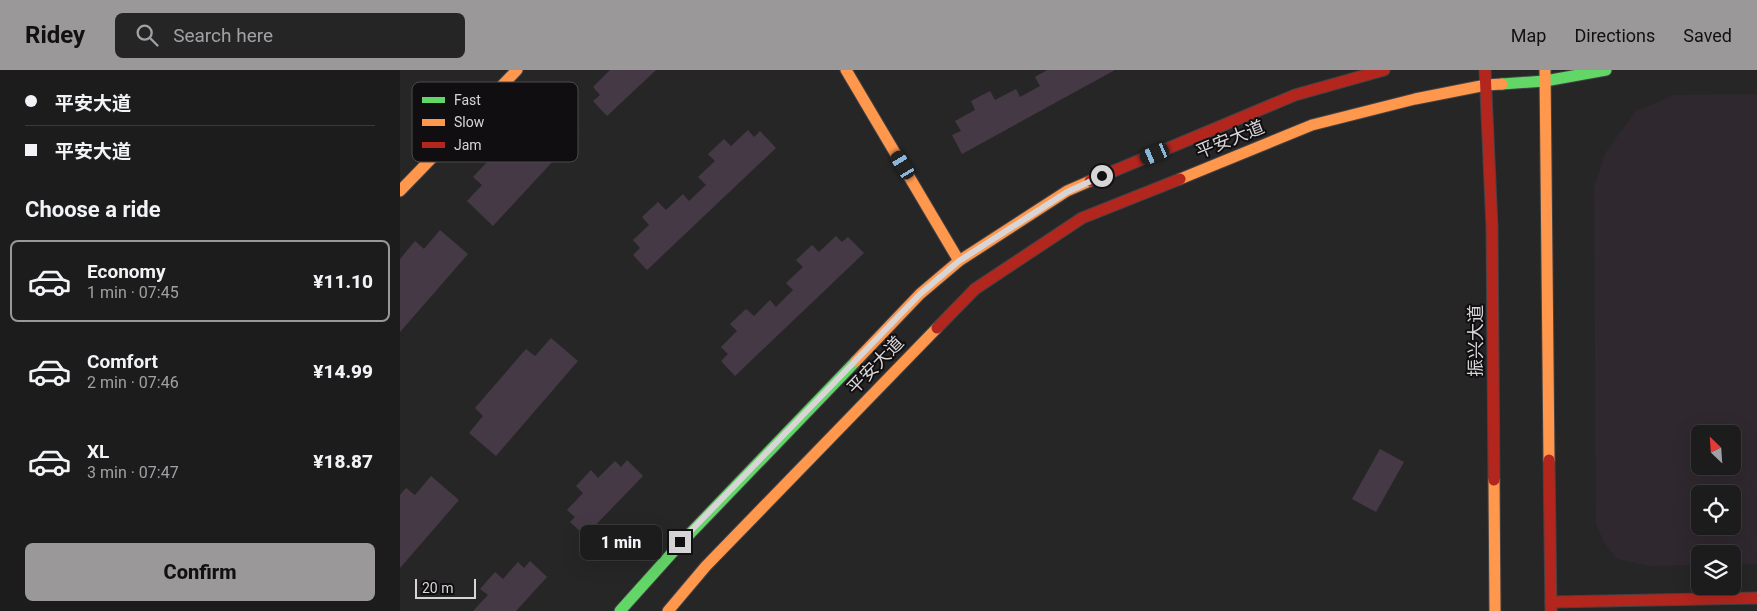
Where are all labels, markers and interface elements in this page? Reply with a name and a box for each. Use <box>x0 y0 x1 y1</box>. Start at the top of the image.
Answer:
search box <box>115 13 465 58</box>
text: Ridey <box>25 21 85 49</box>
icon: search <box>133 21 161 49</box>
text: Search here <box>173 24 273 47</box>
text: Map <box>1511 25 1546 46</box>
text: Directions <box>1574 25 1655 46</box>
text: Saved <box>1683 25 1732 46</box>
legend <box>412 82 578 162</box>
text: 平安大道 <box>55 92 131 115</box>
text: Fast <box>454 92 481 108</box>
text: Slow <box>454 114 485 130</box>
street label: 平安大道 <box>1193 116 1267 162</box>
text: Jam <box>454 137 482 153</box>
text: 平安大道 <box>55 140 131 163</box>
car <box>1138 141 1171 167</box>
car <box>888 148 917 182</box>
route start <box>1091 165 1113 187</box>
text: Choose a ride <box>25 197 161 222</box>
icon: car <box>27 259 72 304</box>
text: Economy <box>87 260 166 283</box>
text: ¥11.10 <box>313 270 373 293</box>
text: 1 min · 07:45 <box>87 283 179 302</box>
street label: 振兴大道 <box>1465 305 1486 377</box>
street label: 平安大道 <box>842 332 908 398</box>
icon: car <box>27 349 72 394</box>
text: Comfort <box>87 350 158 373</box>
text: ¥14.99 <box>313 360 373 383</box>
text: 2 min · 07:46 <box>87 373 179 392</box>
north arrow <box>1691 425 1741 475</box>
map controls <box>1691 425 1741 595</box>
icon: car <box>27 439 72 484</box>
text: XL <box>87 440 109 463</box>
text: ¥18.87 <box>313 450 373 473</box>
text: 3 min · 07:47 <box>87 463 179 482</box>
button: locate <box>1691 485 1741 535</box>
callout: 1 min <box>580 524 662 560</box>
route end <box>669 531 691 553</box>
text: 1 min <box>601 533 641 552</box>
button: Confirm <box>25 543 375 601</box>
button: layers <box>1691 545 1741 595</box>
scale bar <box>415 576 476 599</box>
text: 20 m <box>422 580 454 596</box>

